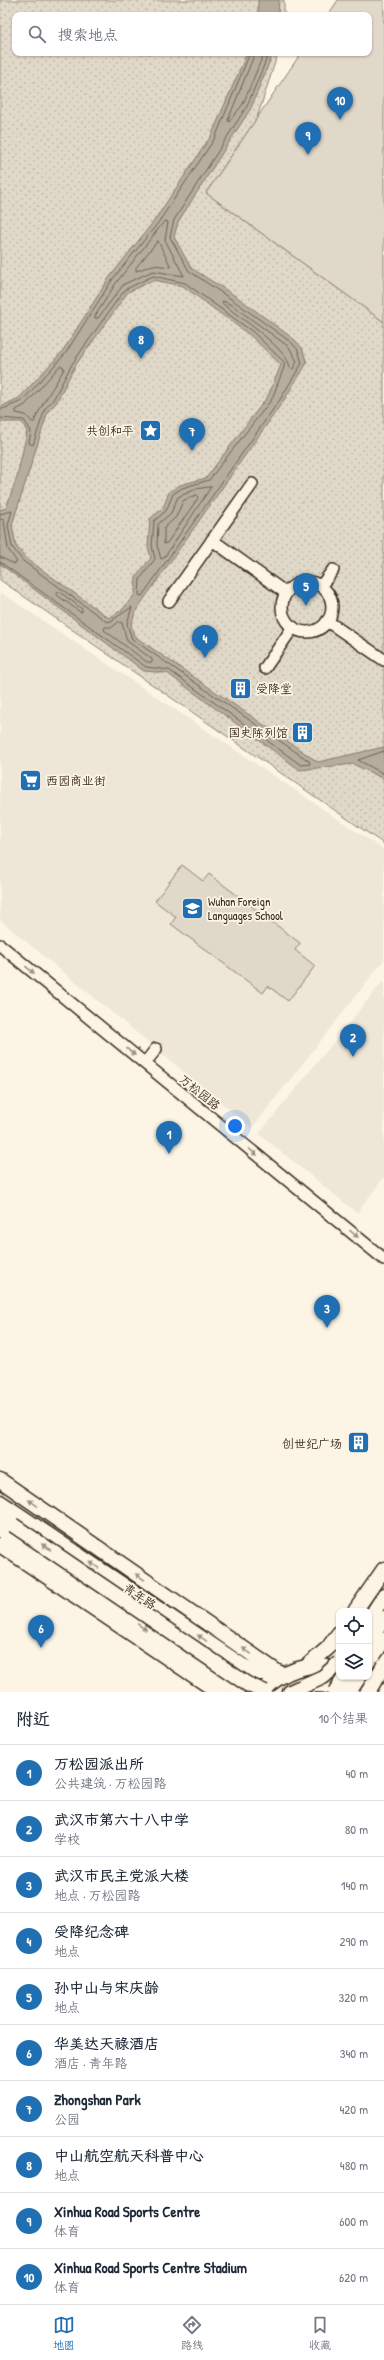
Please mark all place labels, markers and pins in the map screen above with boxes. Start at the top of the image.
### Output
pin: 10 [327,87,353,120]
pin: 9 [295,122,321,155]
pin: 8 [128,326,154,359]
place icon: 共创和平 [137,417,163,443]
pin: 7 [179,418,205,451]
place label: 共创和平 [86,422,134,439]
pin: 5 [293,573,319,606]
pin: 4 [192,625,218,658]
building icon: 受降堂 [228,675,254,701]
place label: 受降堂 [256,680,292,697]
building icon: 国史陈列馆 [290,719,316,745]
place label: 国史陈列馆 [228,724,288,741]
supermarket icon: 西园商业街 [18,767,44,793]
place label: 西园商业街 [46,772,106,789]
place label: Wuhan Foreign Languages School [208,893,284,924]
school or university icon: Wuhan Foreign Languages School [179,895,205,921]
pin: 2 [340,1024,366,1057]
pin: 1 [156,1121,182,1154]
pin: 3 [314,1295,340,1328]
building icon: 创世纪广场 [345,1430,371,1456]
place label: 创世纪广场 [282,1435,342,1452]
pin: 6 [28,1615,54,1648]

